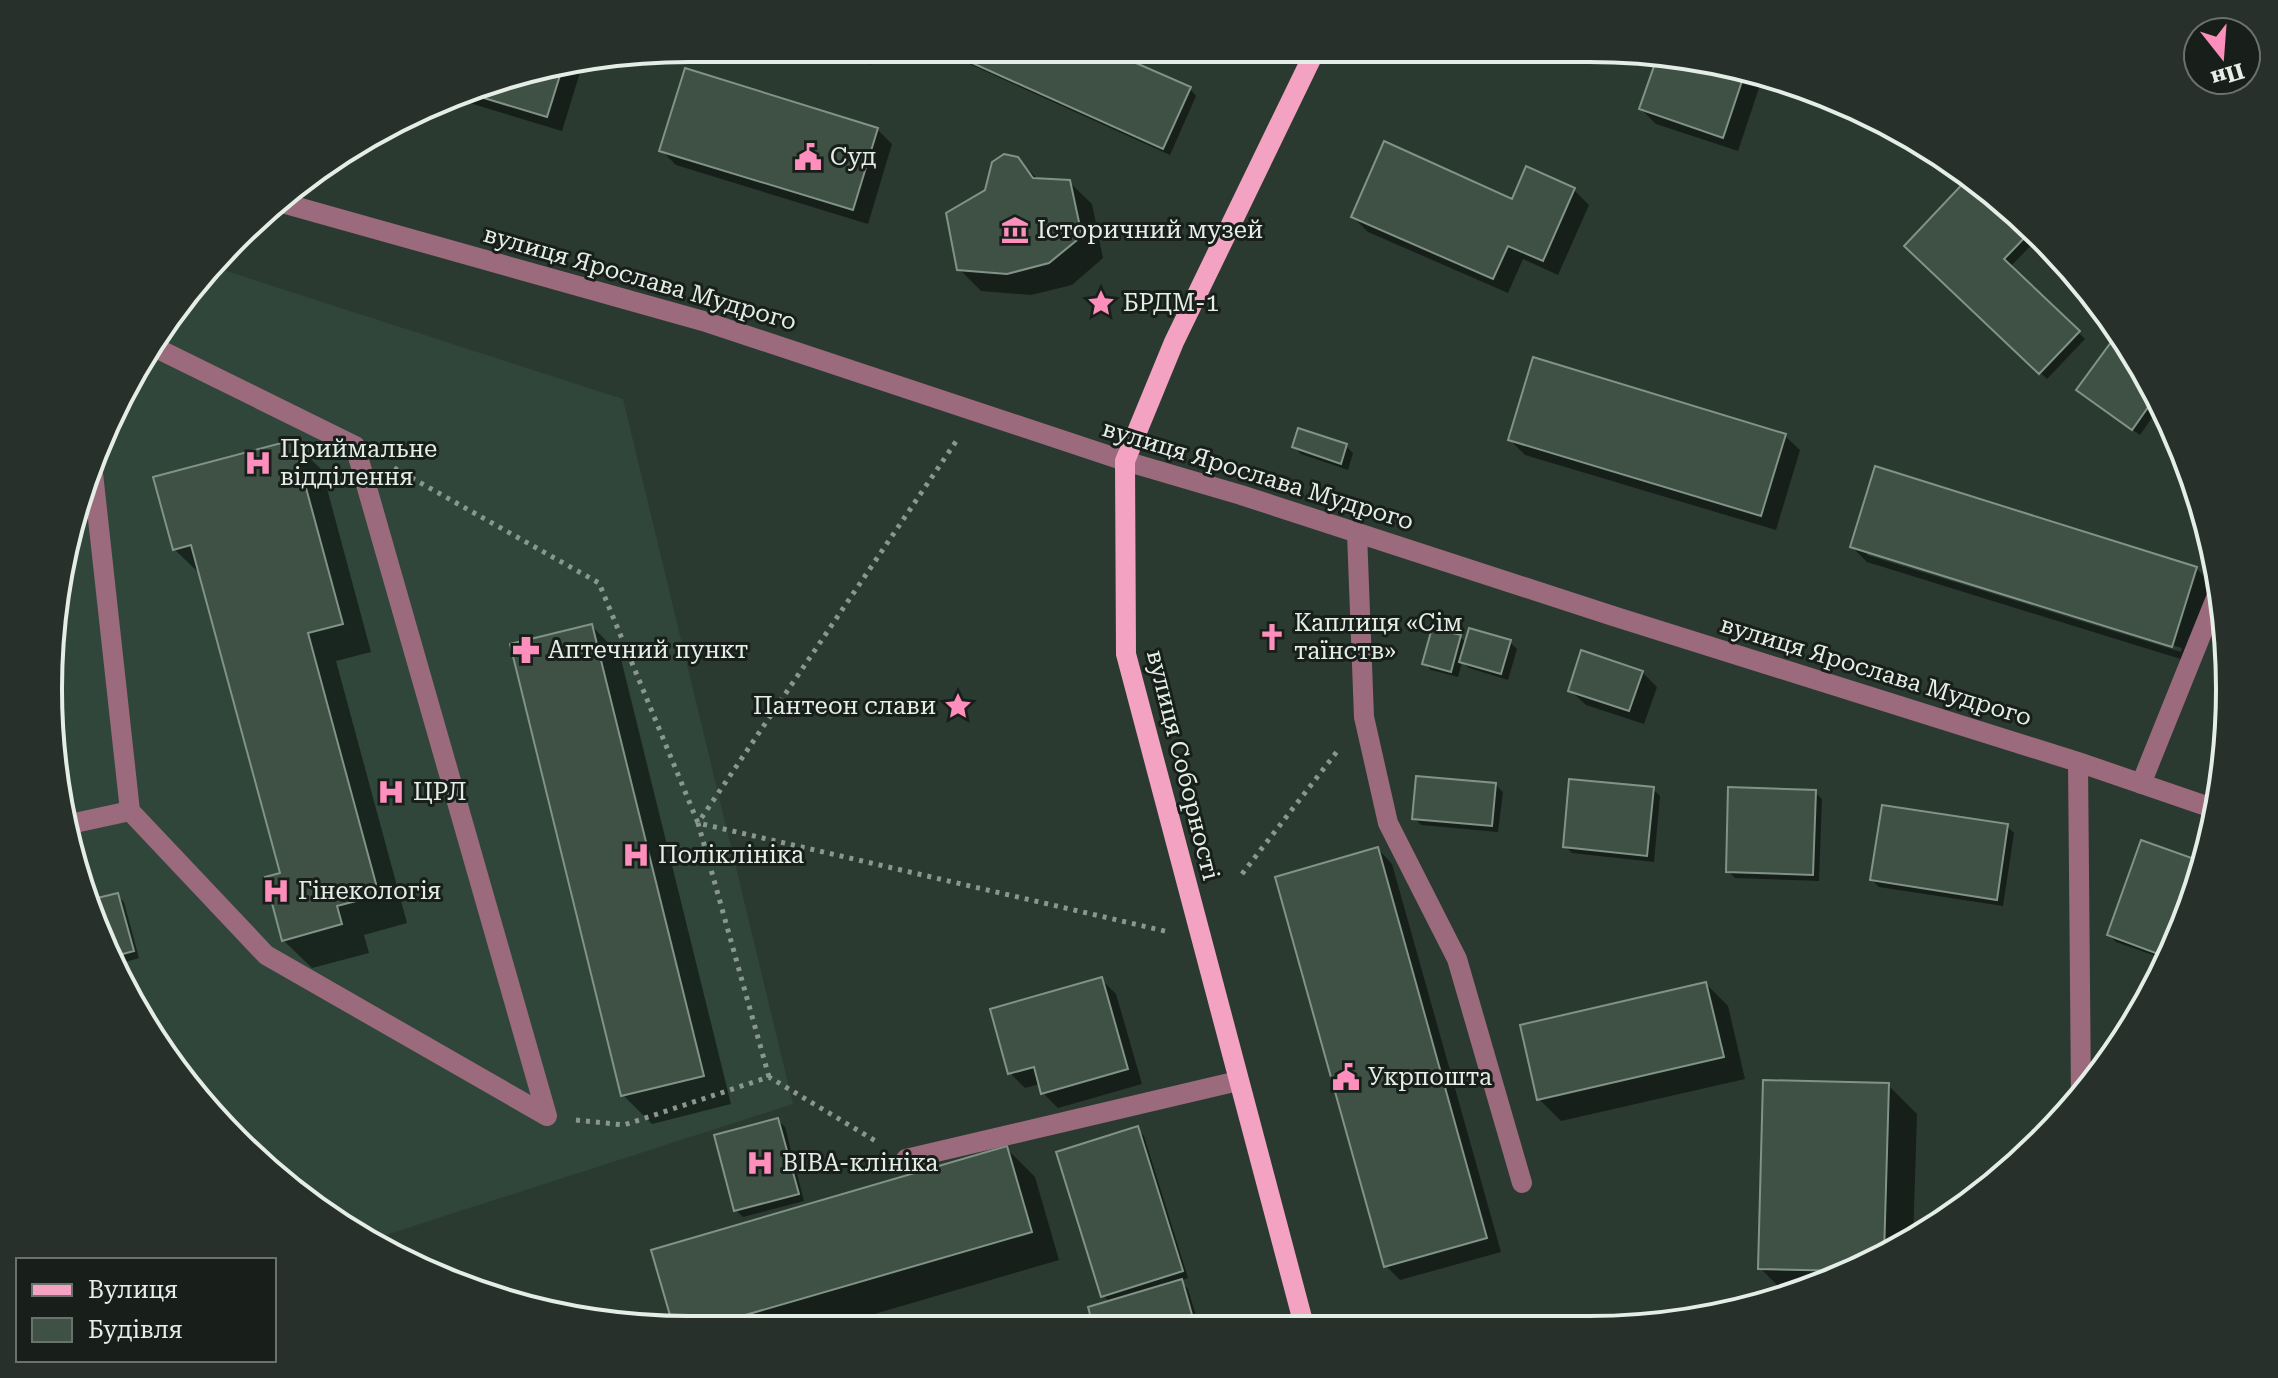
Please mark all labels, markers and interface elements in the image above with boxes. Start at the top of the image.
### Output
north arrow [2182,16,2262,96]
text: Пн [2208,58,2247,91]
public building icon: Суд [793,142,823,172]
place label: Суд [830,143,876,171]
museum icon: Історичний музей [1000,215,1030,245]
place label: Історичний музей [1037,216,1263,244]
street label: вулиця Ярослава Мудрого [480,220,800,336]
place icon: БРДМ-1 [1086,288,1116,318]
place label: БРДМ-1 [1123,289,1219,317]
street label: вулиця Ярослава Мудрого [1099,414,1417,536]
place label: Приймальне відділення [280,435,437,491]
hospital icon: Приймальне відділення [243,448,273,478]
place label: Каплиця «Сім таїнств» [1294,609,1463,665]
street label: вулиця Ярослава Мудрого [1717,610,2035,732]
church icon: Каплиця «Сім таїнств» [1257,622,1287,652]
pharmacy icon: Аптечний пункт [511,635,541,665]
place label: Аптечний пункт [548,636,748,664]
street label: вулиця Соборності [1141,647,1225,883]
place icon: Пантеон слави [943,691,973,721]
place label: Пантеон слави [753,692,936,720]
hospital icon: ЦРЛ [376,777,406,807]
place label: ЦРЛ [413,778,466,806]
hospital icon: Поліклініка [621,840,651,870]
place label: Поліклініка [658,841,804,869]
hospital icon: Гінекологія [261,876,291,906]
place label: Гінекологія [298,877,441,905]
public building icon: Укрпошта [1331,1062,1361,1092]
place label: Укрпошта [1368,1063,1492,1091]
hospital icon: ВІВА-клініка [745,1148,775,1178]
place label: ВІВА-клініка [782,1149,938,1177]
legend [16,1258,276,1362]
text: Вулиця [88,1276,178,1304]
text: Будівля [88,1316,183,1344]

